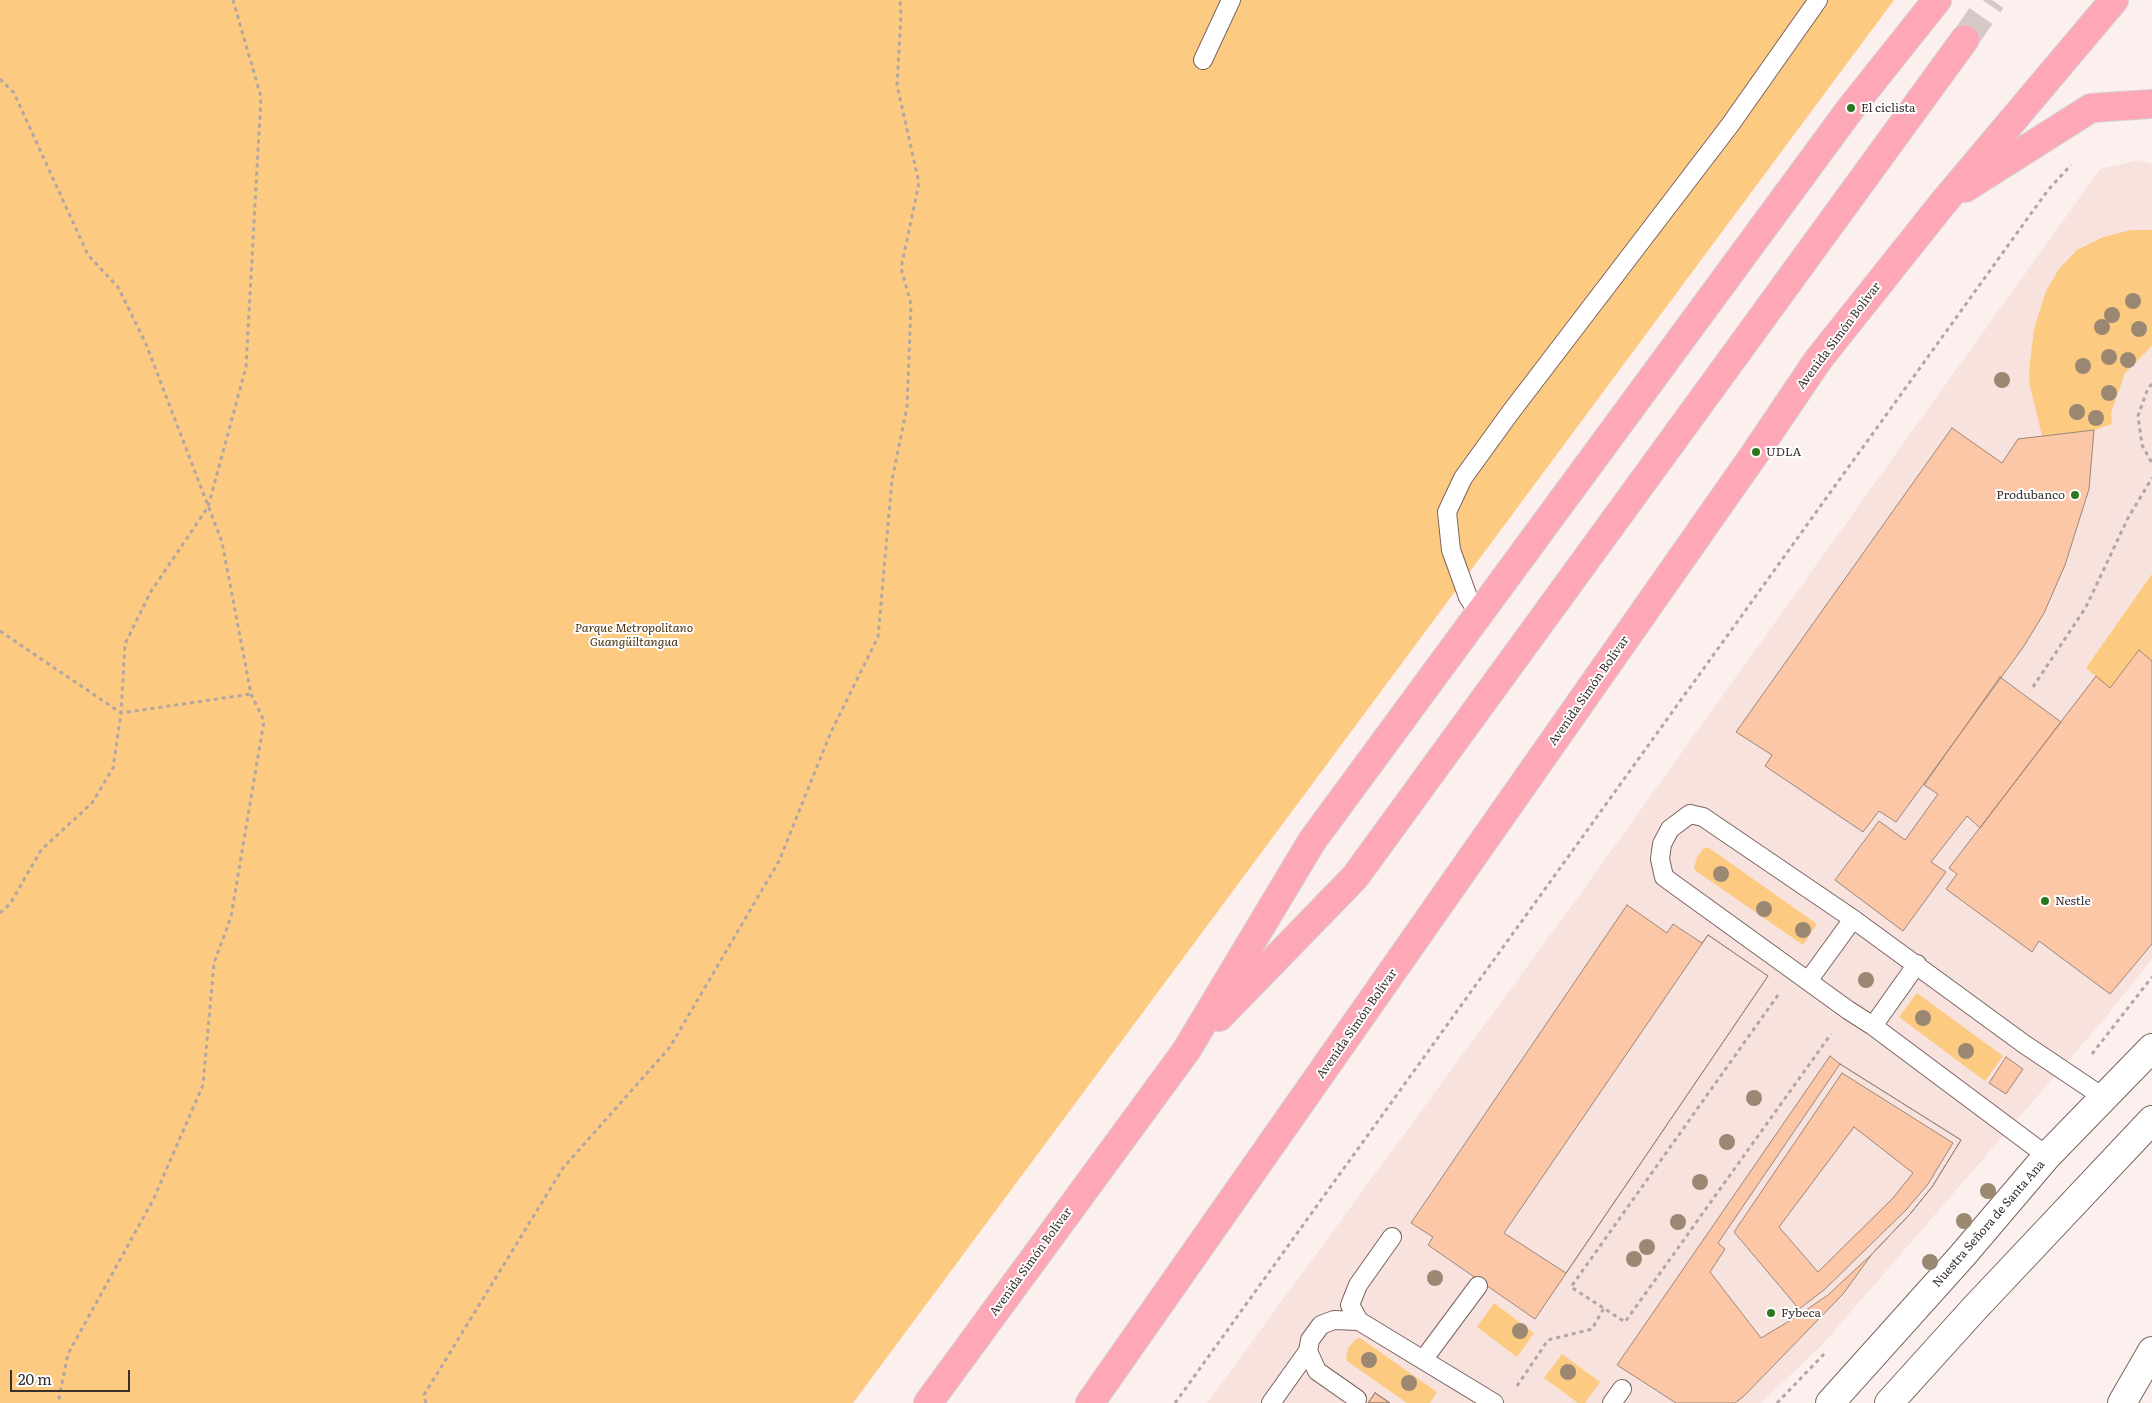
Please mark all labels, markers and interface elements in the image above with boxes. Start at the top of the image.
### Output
place label: El ciclista [1861,101,1915,115]
marker: El ciclista [1845,102,1857,114]
street label: Avenida Simón Bolívar [1794,280,1884,392]
place label: UDLA [1766,445,1801,459]
marker: UDLA [1750,446,1762,458]
place label: Produbanco [1996,488,2065,502]
marker: Produbanco [2069,489,2081,501]
park label: Parque Metropolitano Guangüiltangua [575,621,693,649]
street label: Avenida Simón Bolívar [1546,634,1632,748]
place label: Nestle [2055,894,2091,908]
marker: Nestle [2039,895,2051,907]
street label: Avenida Simón Bolívar [1314,967,1400,1081]
street label: Nuestra Señora de Santa Ana [1930,1158,2048,1290]
street label: Avenida Simón Bolívar [987,1205,1075,1319]
place label: Fybeca [1781,1306,1821,1320]
marker: Fybeca [1765,1307,1777,1319]
scale bar [12,1360,132,1392]
text: 20 m [18,1367,52,1390]

